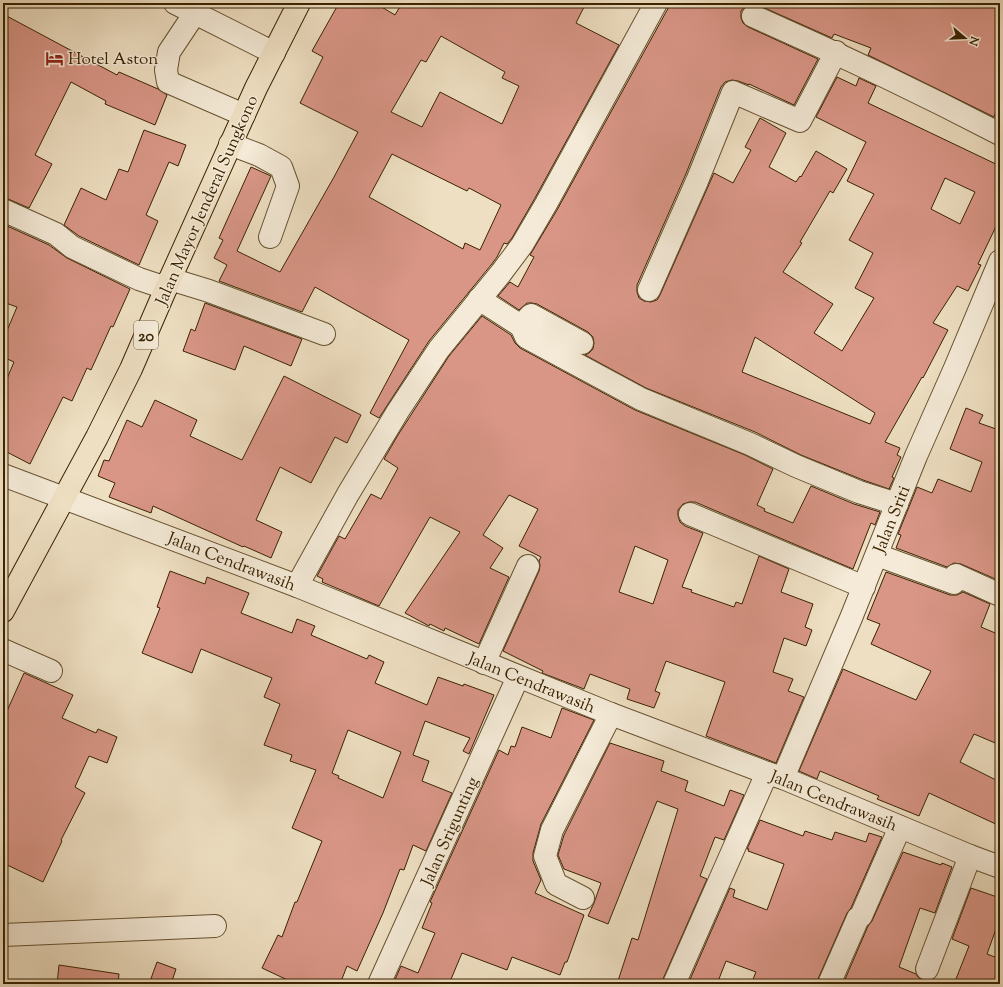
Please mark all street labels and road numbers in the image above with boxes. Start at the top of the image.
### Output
street label: Jalan Mayor Jenderal Sungkono [150,92,265,311]
road number: 20 [134,321,158,349]
street label: Jalan Sriti [868,482,917,558]
street label: Jalan Cendrawasih [163,527,299,598]
street label: Jalan Cendrawasih [463,647,599,720]
street label: Jalan Cendrawasih [765,765,901,838]
street label: Jalan Srigunting [416,773,486,891]

